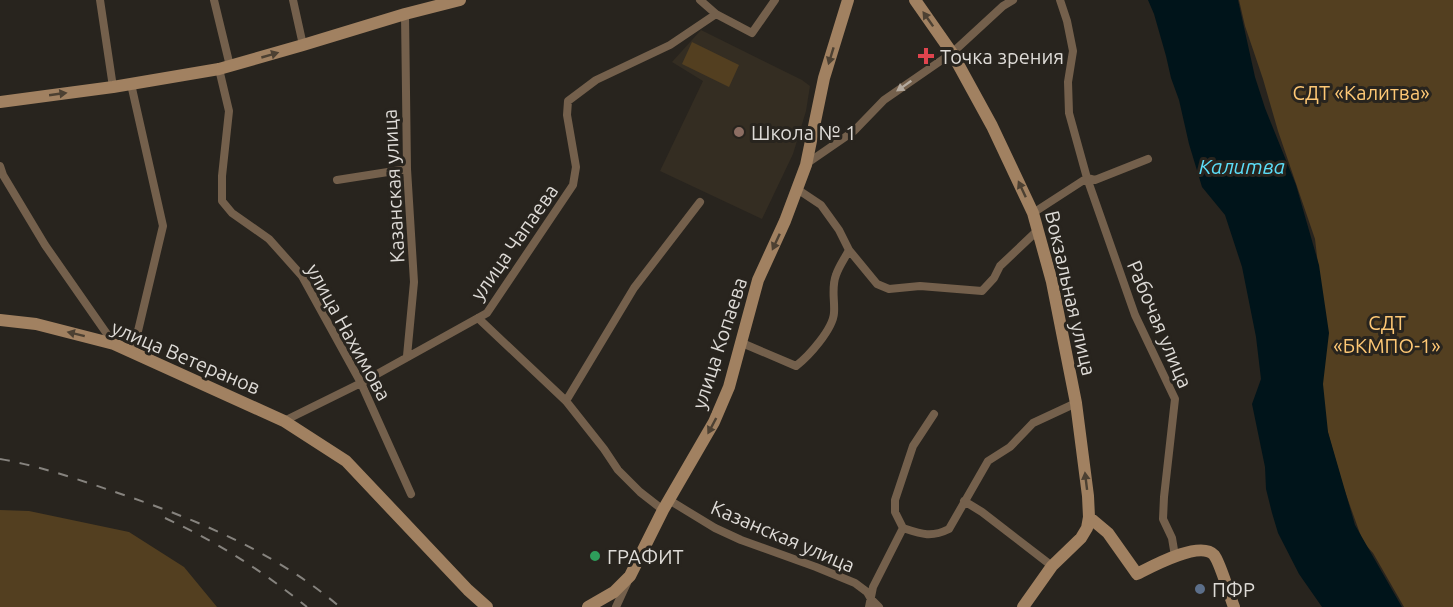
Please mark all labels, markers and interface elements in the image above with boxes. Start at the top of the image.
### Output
one-way arrow [922,11,934,27]
place label: Точка зрения [940,45,1064,68]
one-way arrow [825,47,835,65]
marker: Точка зрения [917,47,935,65]
one-way arrow [261,50,279,59]
one-way arrow [895,81,912,92]
park label: СДТ «Калитва» [1292,81,1430,104]
one-way arrow [49,90,68,99]
street label: Казанская улица [377,109,409,263]
place label: Школа № 1 [751,121,856,144]
marker: Школа № 1 [732,125,746,139]
water label: Калитва [1199,154,1285,178]
street label: улица Чапаева [466,180,562,304]
one-way arrow [1018,180,1027,197]
street label: Вокзальная улица [1041,208,1101,378]
one-way arrow [771,234,780,251]
street label: Рабочая улица [1123,257,1197,391]
street label: улица Нахимова [302,259,396,405]
street label: улица Копаева [687,274,751,412]
park label: СДТ «БКМПО-1» [1333,311,1441,357]
street label: улица Ветеранов [108,315,264,399]
one-way arrow [67,329,85,339]
one-way arrow [707,418,717,435]
one-way arrow [1082,471,1091,490]
street label: Казанская улица [708,495,858,577]
place label: ГРАФИТ [607,545,684,568]
marker: ГРАФИТ [588,549,602,563]
place label: ПФР [1212,578,1255,601]
marker: ПФР [1193,582,1207,596]

